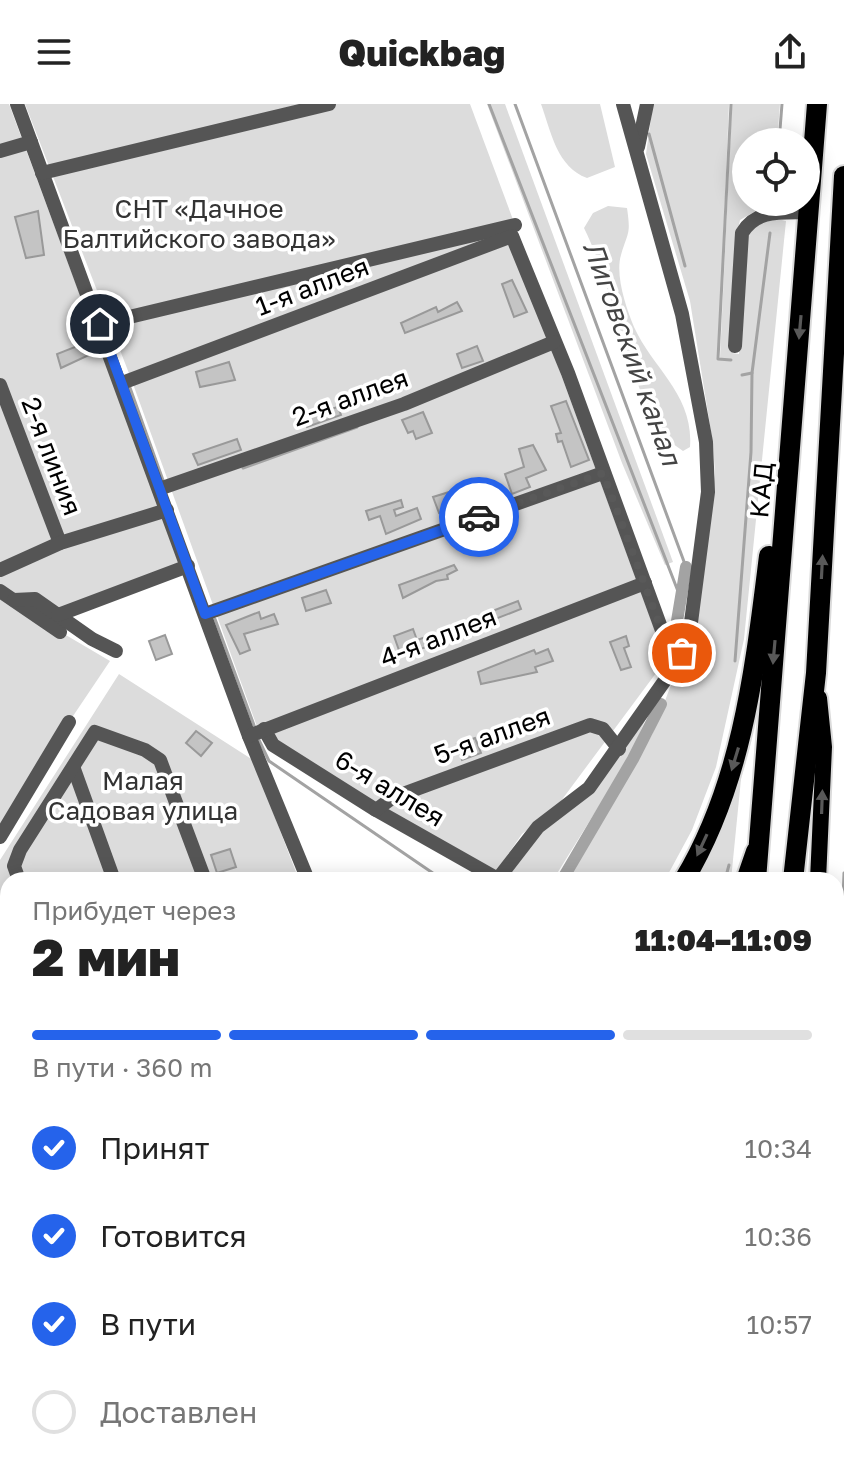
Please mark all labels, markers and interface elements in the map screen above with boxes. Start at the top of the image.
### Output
icon: menu [32,30,76,74]
icon: share [768,30,812,74]
text: Quickbag [339,31,505,74]
map controls [732,128,820,216]
button: locate [732,128,820,216]
park label: СНТ «Дачное Балтийского завода» [62,193,336,254]
water label: Лиговский канал [577,237,689,471]
street label: 1-я аллея [251,250,373,322]
pin [66,290,134,358]
icon: home [78,302,122,346]
one-way arrow [793,315,806,340]
street label: 2-я аллея [288,362,412,432]
street label: 2-я линия [15,393,89,519]
street label: КАД [743,461,779,519]
courier [439,477,519,557]
icon: car [457,495,501,539]
one-way arrow [816,554,829,579]
street label: 4-я аллея [375,601,501,673]
pin [648,619,716,687]
icon: bag [660,631,704,675]
one-way arrow [767,640,780,665]
street label: 5-я аллея [430,700,554,770]
street label: 6-я аллея [330,743,450,833]
one-way arrow [728,747,741,771]
park label: Малая Садовая улица [48,765,238,826]
one-way arrow [815,789,828,814]
one-way arrow [695,833,709,857]
text: Прибудет через [32,895,236,926]
text: 11:04–11:09 [635,922,812,958]
text: 2 мин [32,925,180,987]
text: В пути · 360 m [32,1052,213,1083]
icon: check [32,1126,76,1170]
text: Принят [100,1130,209,1166]
text: 10:34 [744,1133,812,1164]
icon: check [32,1214,76,1258]
text: Готовится [100,1218,247,1254]
text: 10:36 [745,1221,812,1252]
icon: check [32,1302,76,1346]
text: В пути [100,1306,196,1342]
text: 10:57 [747,1309,812,1340]
text: Доставлен [100,1394,257,1430]

